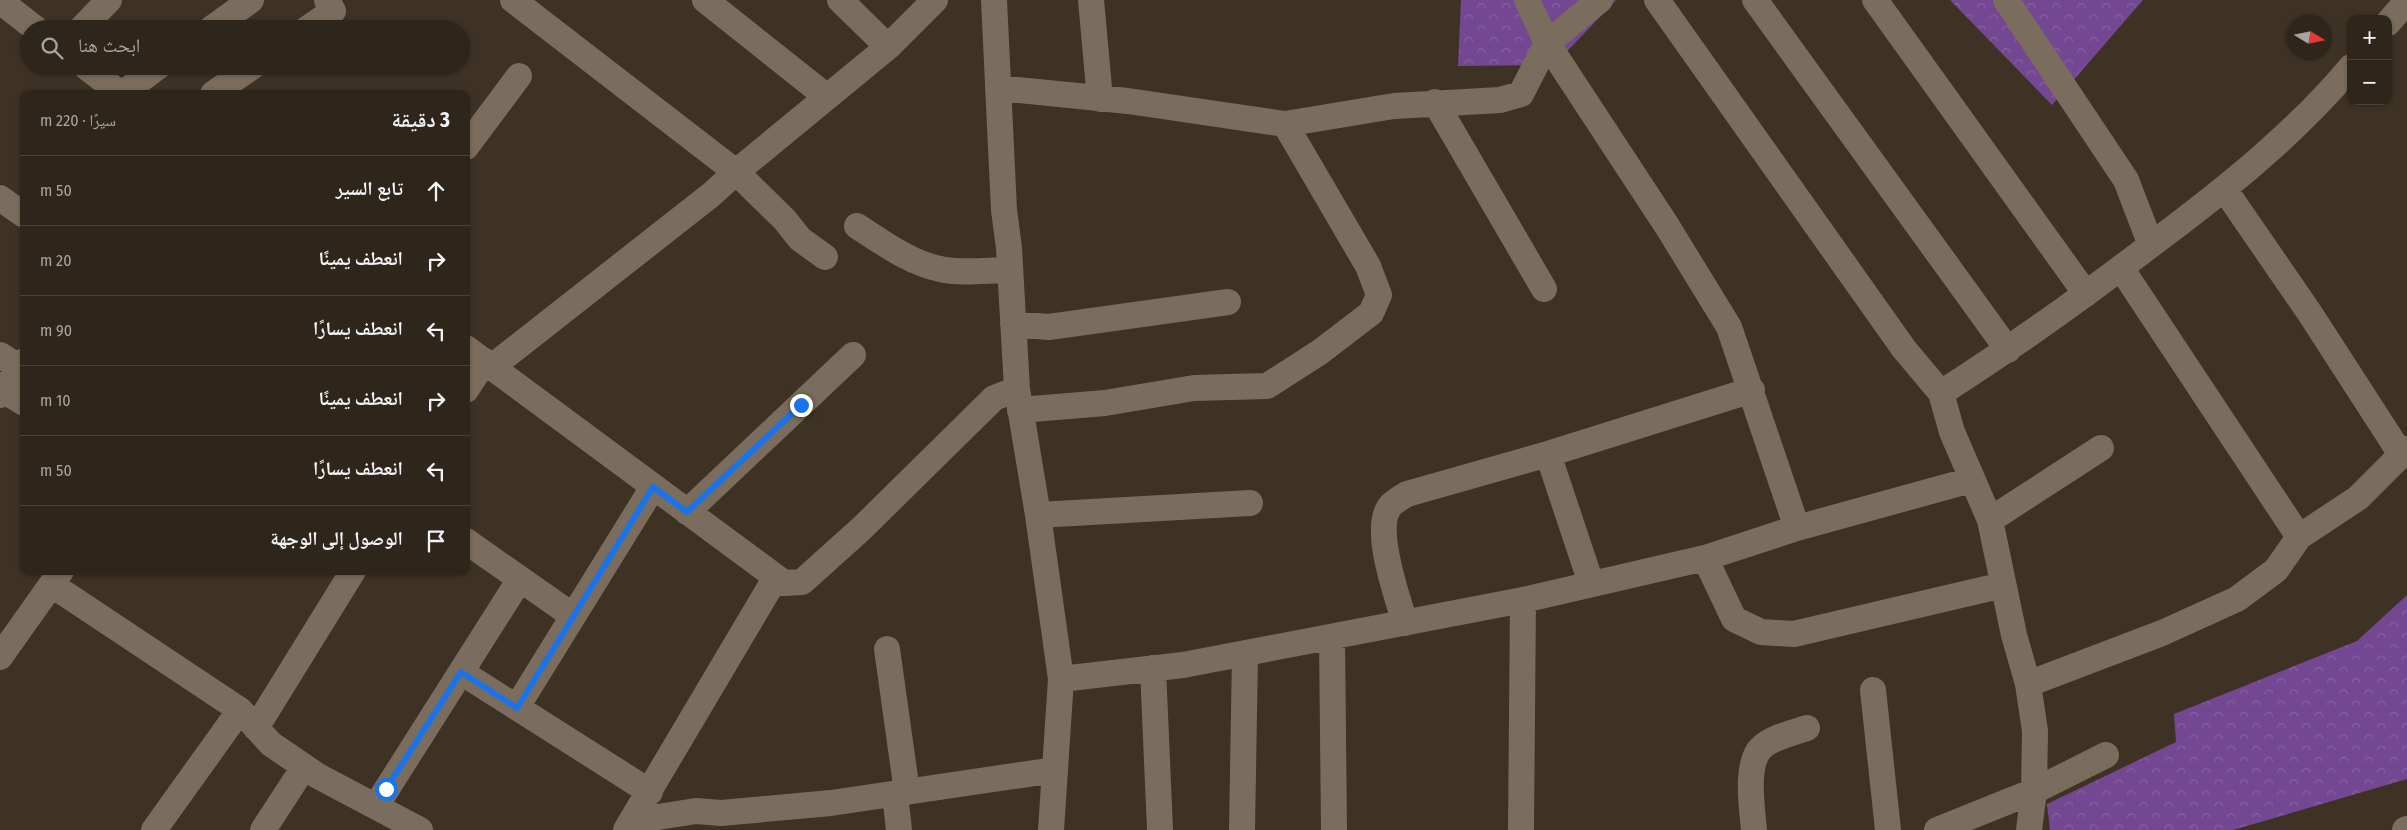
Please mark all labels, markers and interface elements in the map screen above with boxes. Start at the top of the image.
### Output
north arrow [2287,15,2332,60]
map controls [2347,15,2392,105]
button: + [2347,15,2392,60]
search box [20,20,470,75]
icon: search [38,34,66,62]
text: ابحث هنا [78,34,140,57]
button: − [2347,60,2392,105]
text: 3 دقيقة [392,107,450,133]
text: سيرًا · 220 m [40,111,116,130]
text: تابع السير [336,177,403,200]
icon: ahead [422,177,450,205]
text: 50 m [40,181,72,200]
text: انعطف يمينًا [318,247,403,270]
icon: right [422,247,450,275]
text: 20 m [40,251,71,270]
text: انعطف يسارًا [313,317,403,340]
icon: left [422,317,450,345]
text: 90 m [40,321,72,340]
text: انعطف يمينًا [318,387,403,410]
icon: right [422,387,450,415]
text: 10 m [40,391,71,410]
route end [790,394,813,417]
text: انعطف يسارًا [313,457,403,480]
icon: left [422,457,450,485]
text: 50 m [40,461,72,480]
text: الوصول إلى الوجهة [270,527,403,550]
icon: arrive [422,527,450,555]
route start [375,778,398,801]

